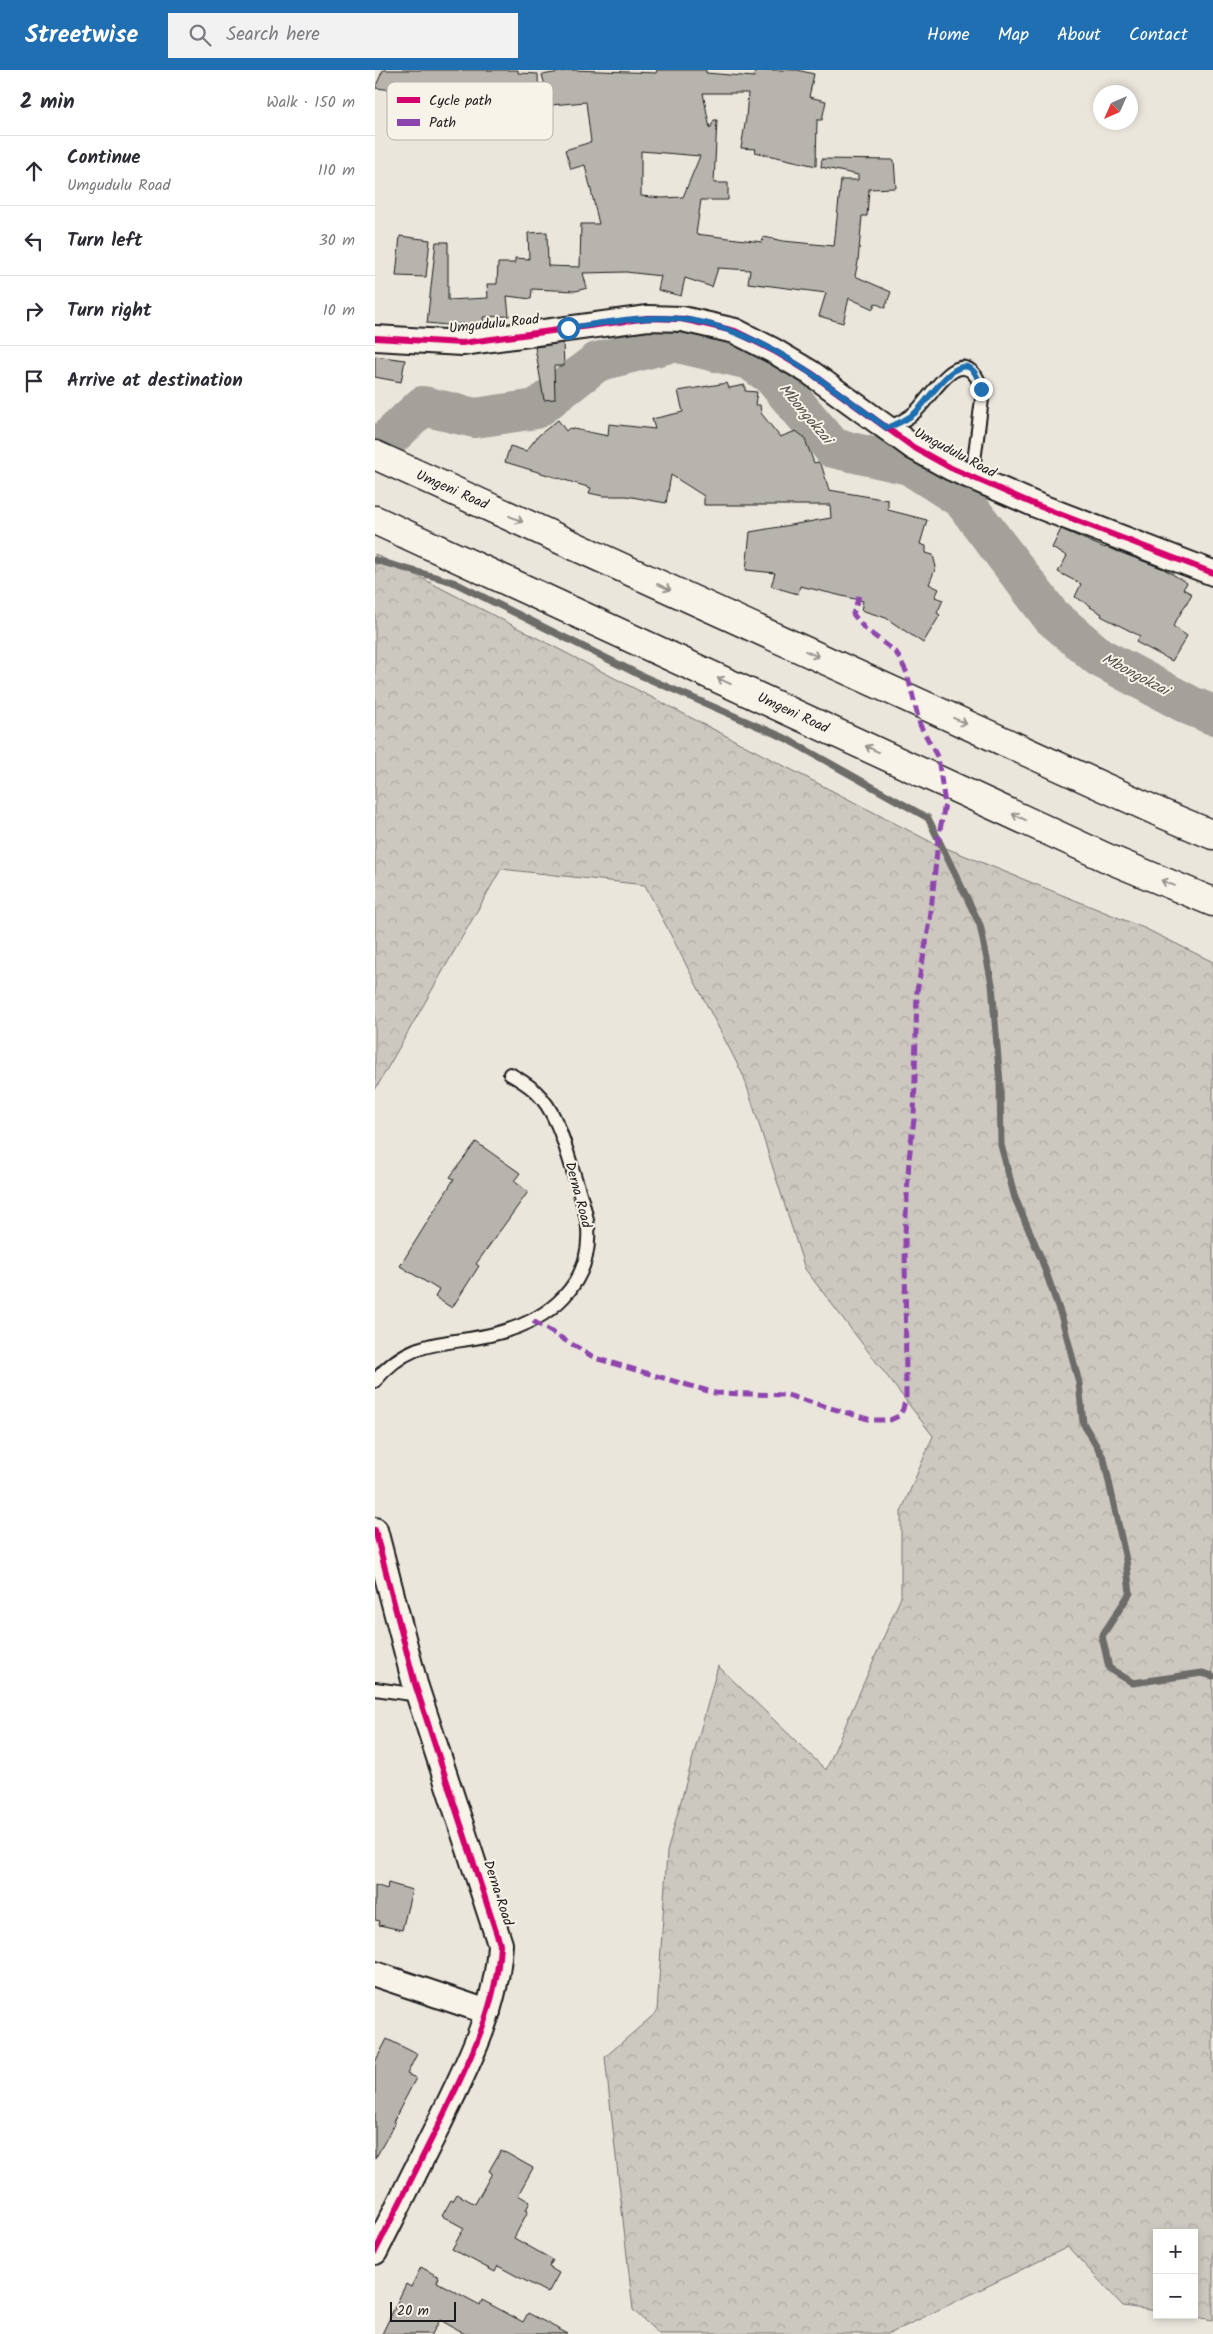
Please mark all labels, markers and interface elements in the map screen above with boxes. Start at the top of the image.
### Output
search box [168,13,518,58]
text: Streetwise [25,16,138,55]
text: Search here [226,20,320,50]
icon: search [186,21,214,49]
text: Home [927,21,970,50]
text: Map [998,21,1029,50]
text: About [1057,21,1101,50]
text: Contact [1129,21,1188,50]
legend [387,82,553,140]
north arrow [1093,85,1138,130]
text: 2 min [20,86,75,119]
text: Walk · 150 m [266,90,355,115]
text: Cycle path [429,90,492,112]
text: Path [429,112,456,134]
text: Continue [67,143,140,173]
icon: ahead [20,157,48,185]
text: 110 m [318,158,355,183]
text: Umgudulu Road [67,173,170,198]
text: Turn left [67,226,142,256]
icon: left [20,227,48,255]
text: 30 m [319,228,355,253]
text: Turn right [67,296,152,326]
icon: right [20,297,48,325]
text: 10 m [323,298,355,323]
street label: Umgudulu Road [448,308,541,340]
route start [557,317,580,340]
text: Arrive at destination [67,366,243,396]
icon: arrive [20,367,48,395]
water label: Mbongokzai [772,378,840,452]
route end [970,378,993,401]
street label: Umgudulu Road [910,422,1001,484]
street label: Umgeni Road [412,464,493,516]
one-way arrow [508,515,523,525]
one-way arrow [656,582,671,592]
water label: Mbongokzai [1097,647,1176,704]
one-way arrow [804,650,819,659]
one-way arrow [717,676,732,686]
street label: Umgeni Road [753,687,833,740]
one-way arrow [952,717,967,727]
one-way arrow [865,744,880,754]
one-way arrow [1012,812,1027,822]
one-way arrow [1161,878,1176,887]
street label: Derna Road [559,1159,598,1232]
street label: Derna Road [477,1857,519,1930]
map controls [1153,2229,1198,2319]
button: + [1153,2229,1198,2274]
button: − [1153,2274,1198,2319]
scale bar [390,2299,456,2322]
text: 20 m [397,2300,429,2322]

